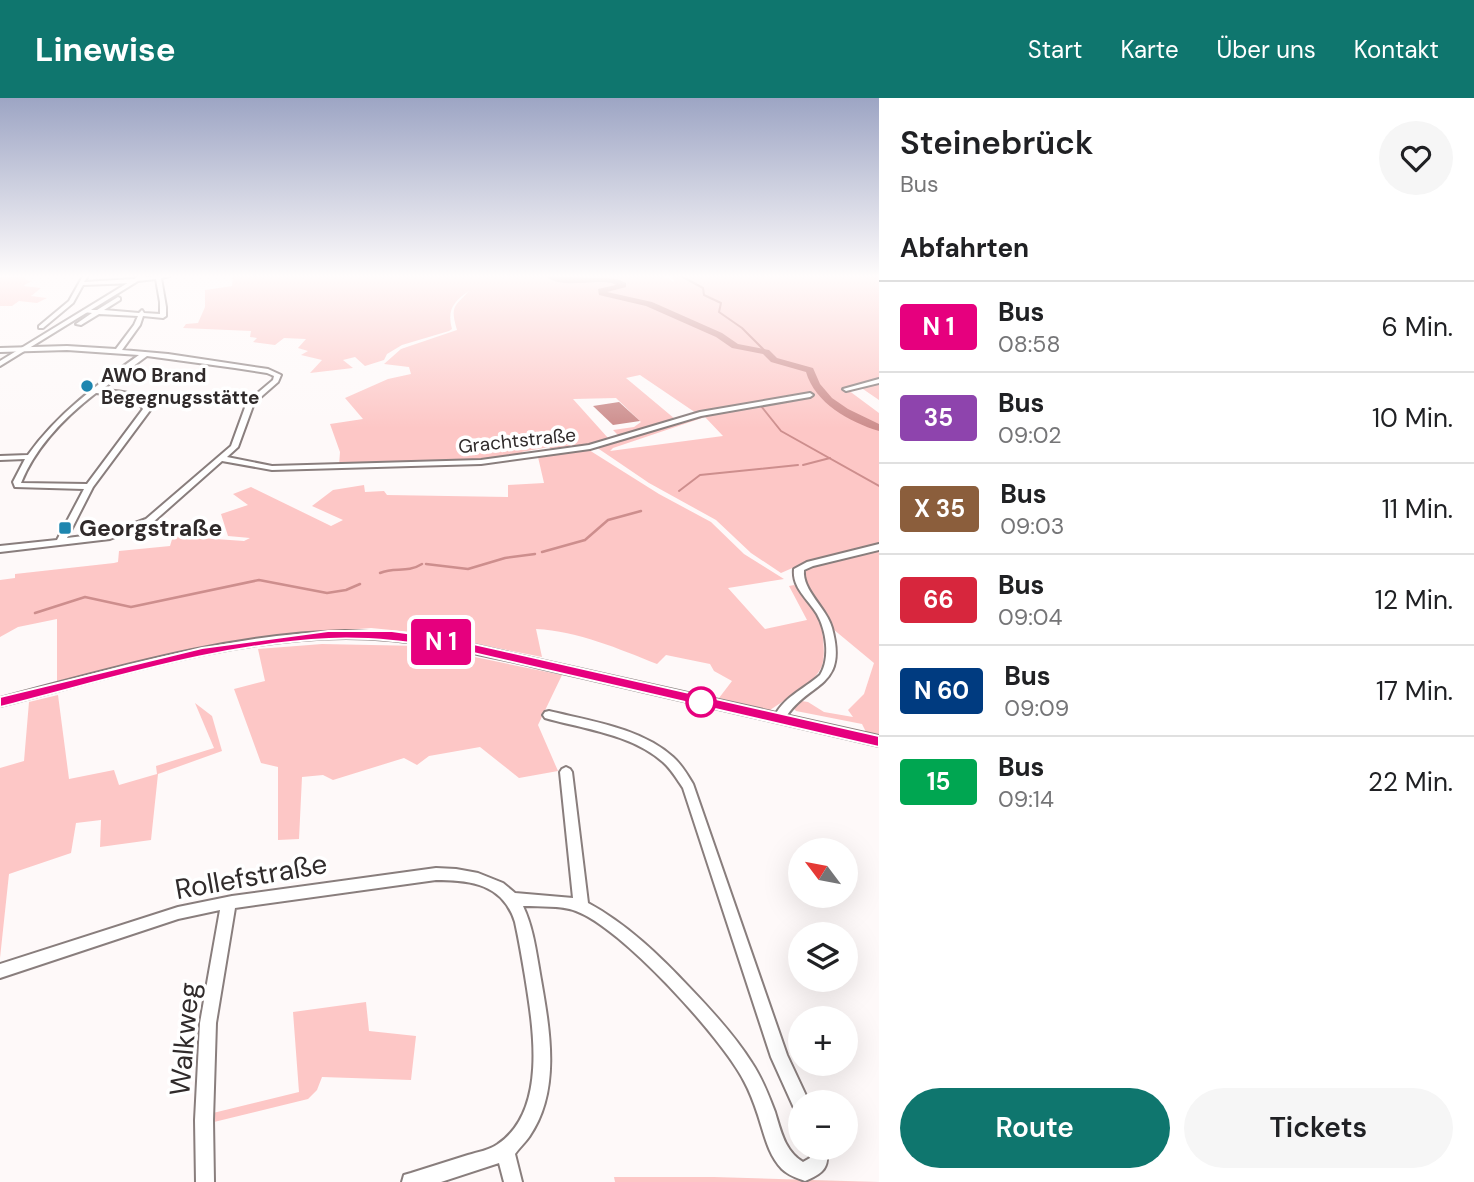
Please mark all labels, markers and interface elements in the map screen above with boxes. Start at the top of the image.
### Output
text: Linewise [35,28,176,71]
text: Start [1028,34,1082,65]
text: Karte [1120,34,1179,65]
text: Über uns [1217,34,1316,65]
text: Kontakt [1354,34,1439,65]
text: Steinebrück [900,121,1093,164]
button: heart [1379,121,1453,195]
text: Bus [900,169,939,199]
text: Abfahrten [900,231,1029,265]
text: Bus [998,295,1044,329]
text: 6 Min. [1382,310,1453,344]
text: N 1 [923,311,954,342]
text: 08:58 [998,329,1060,359]
place label: AWO Brand Begegnugsstätte [101,363,259,410]
marker: AWO Brand Begegnugsstätte [79,378,95,394]
text: Bus [998,386,1044,420]
text: 10 Min. [1372,401,1453,435]
text: 35 [924,402,953,433]
text: 09:02 [998,420,1062,450]
street label: Grachtstraße [457,422,577,459]
text: Bus [1000,477,1047,511]
text: 11 Min. [1382,492,1453,526]
text: X 35 [914,493,965,524]
text: 09:03 [1000,511,1064,541]
place label: Georgstraße [79,513,222,543]
marker: Georgstraße [57,520,73,536]
text: Bus [998,568,1044,602]
text: 12 Min. [1375,583,1453,617]
text: 66 [923,584,954,615]
text: 09:04 [998,602,1063,632]
line badge: N 1 [401,619,481,665]
text: N 1 [425,626,457,657]
text: Bus [1004,659,1051,693]
text: 17 Min. [1376,674,1453,708]
text: N 60 [914,675,969,706]
unlabelled marker [686,687,716,717]
text: 09:09 [1004,693,1069,723]
text: Bus [998,750,1044,784]
text: 22 Min. [1368,765,1453,799]
text: 15 [927,766,950,797]
text: 09:14 [998,784,1054,814]
north arrow [788,838,858,908]
map controls [788,838,858,1160]
street label: Rollefstraße [172,845,330,908]
button: layers [788,922,858,992]
street label: Walkweg [161,981,208,1097]
button: + [788,1006,858,1076]
button: Route [900,1088,1170,1168]
button: Tickets [1184,1088,1453,1168]
button: − [788,1090,858,1160]

